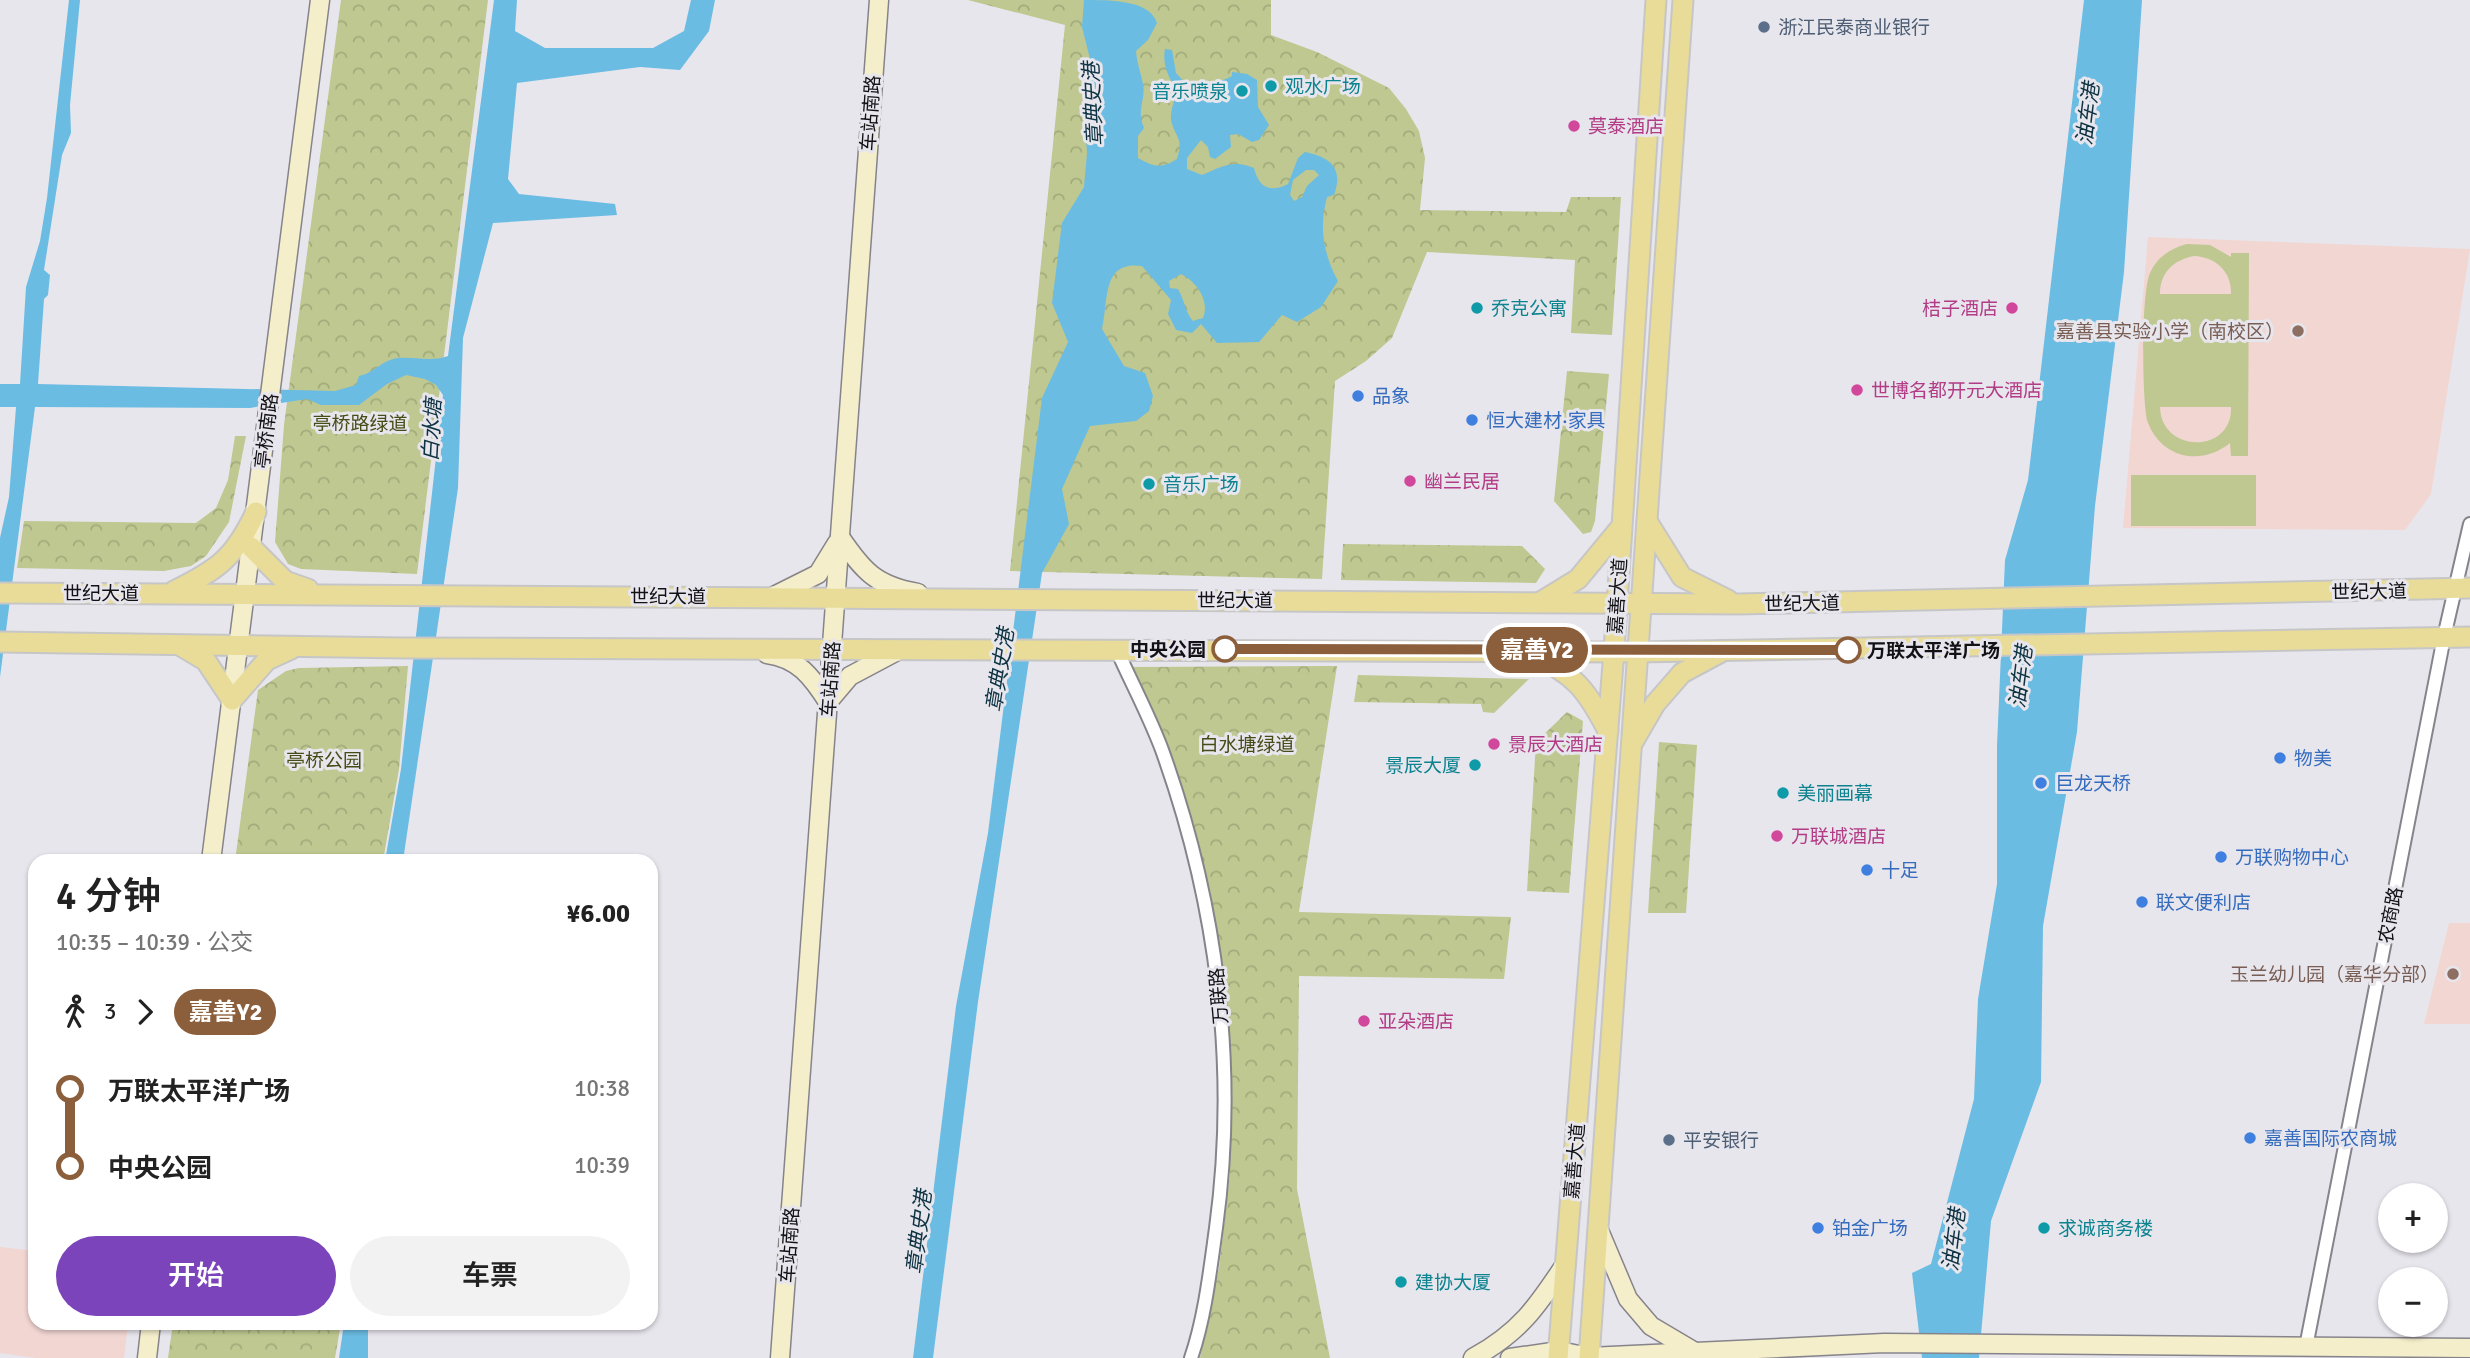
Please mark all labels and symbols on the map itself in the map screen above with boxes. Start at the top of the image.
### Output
place label: 浙江民泰商业银行 [1778,16,1930,40]
marker: 浙江民泰商业银行 [1756,19,1772,35]
water label: 章典史港 [1078,58,1108,147]
street label: 车站南路 [856,74,886,152]
place label: 观水广场 [1285,75,1361,99]
marker: 观水广场 [1263,78,1279,94]
water label: 油车港 [2071,78,2105,147]
place label: 音乐喷泉 [1152,80,1228,104]
marker: 音乐喷泉 [1234,83,1250,99]
place label: 莫泰酒店 [1588,115,1664,139]
marker: 莫泰酒店 [1566,118,1582,134]
place label: 乔克公寓 [1491,297,1567,321]
place label: 桔子酒店 [1922,297,1998,321]
marker: 乔克公寓 [1469,300,1485,316]
marker: 桔子酒店 [2004,300,2020,316]
place label: 嘉善县实验小学（南校区） [2056,320,2284,344]
marker: 嘉善县实验小学（南校区） [2290,323,2306,339]
place label: 世博名都开元大酒店 [1871,379,2042,403]
marker: 世博名都开元大酒店 [1849,382,1865,398]
place label: 品象 [1372,385,1410,409]
marker: 品象 [1350,388,1366,404]
street label: 亭桥南路 [250,392,284,470]
water label: 白水塘 [417,395,447,462]
place label: 恒大建材·家具 [1486,409,1606,433]
park label: 亭桥路绿道 [312,412,408,436]
marker: 恒大建材·家具 [1464,412,1480,428]
place label: 幽兰民居 [1424,470,1500,494]
place label: 音乐广场 [1163,473,1239,497]
marker: 幽兰民居 [1402,473,1418,489]
marker: 音乐广场 [1141,476,1157,492]
street label: 嘉善大道 [1603,557,1633,635]
street label: 世纪大道 [2331,579,2407,605]
street label: 世纪大道 [63,582,139,606]
street label: 世纪大道 [630,585,706,609]
street label: 世纪大道 [1197,589,1273,613]
street label: 世纪大道 [1764,591,1840,617]
water label: 章典史港 [981,624,1020,714]
line badge: 嘉善Y2 [1488,627,1586,673]
marker: 中央公园 [1212,636,1238,662]
marker: 万联太平洋广场 [1835,637,1861,663]
place label: 中央公园 [1130,638,1206,662]
place label: 万联太平洋广场 [1867,639,2000,663]
street label: 车站南路 [816,640,846,718]
water label: 油车港 [2004,641,2038,710]
park label: 白水塘绿道 [1199,733,1295,757]
place label: 景辰大酒店 [1508,733,1603,757]
marker: 景辰大酒店 [1486,736,1502,752]
place label: 物美 [2294,747,2332,771]
park label: 亭桥公园 [286,749,362,773]
marker: 物美 [2272,750,2288,766]
place label: 景辰大厦 [1385,754,1461,778]
marker: 景辰大厦 [1467,757,1483,773]
place label: 巨龙天桥 [2055,772,2131,796]
marker: 巨龙天桥 [2033,775,2049,791]
place label: 美丽画幕 [1797,782,1873,806]
marker: 美丽画幕 [1775,785,1791,801]
place label: 万联城酒店 [1791,825,1886,849]
marker: 万联城酒店 [1769,828,1785,844]
place label: 万联购物中心 [2235,846,2349,870]
marker: 万联购物中心 [2213,849,2229,865]
place label: 十足 [1881,859,1919,883]
marker: 十足 [1859,862,1875,878]
street label: 农商路 [2374,885,2408,945]
place label: 联文便利店 [2156,891,2251,915]
marker: 联文便利店 [2134,894,2150,910]
place label: 玉兰幼儿园（嘉华分部） [2230,963,2439,987]
street label: 万联路 [1205,966,1233,1025]
marker: 玉兰幼儿园（嘉华分部） [2445,966,2461,982]
place label: 亚朵酒店 [1378,1010,1454,1034]
marker: 亚朵酒店 [1356,1013,1372,1029]
street label: 嘉善大道 [1560,1122,1590,1200]
place label: 嘉善国际农商城 [2264,1127,2397,1151]
place label: 平安银行 [1683,1129,1759,1153]
marker: 嘉善国际农商城 [2242,1130,2258,1146]
marker: 平安银行 [1661,1132,1677,1148]
water label: 章典史港 [901,1186,937,1275]
water label: 油车港 [1937,1204,1971,1273]
street label: 车站南路 [775,1206,805,1284]
place label: 铂金广场 [1832,1217,1908,1241]
place label: 求诚商务楼 [2058,1217,2153,1241]
marker: 铂金广场 [1810,1220,1826,1236]
marker: 求诚商务楼 [2036,1220,2052,1236]
place label: 建协大厦 [1415,1271,1491,1295]
marker: 建协大厦 [1393,1274,1409,1290]

